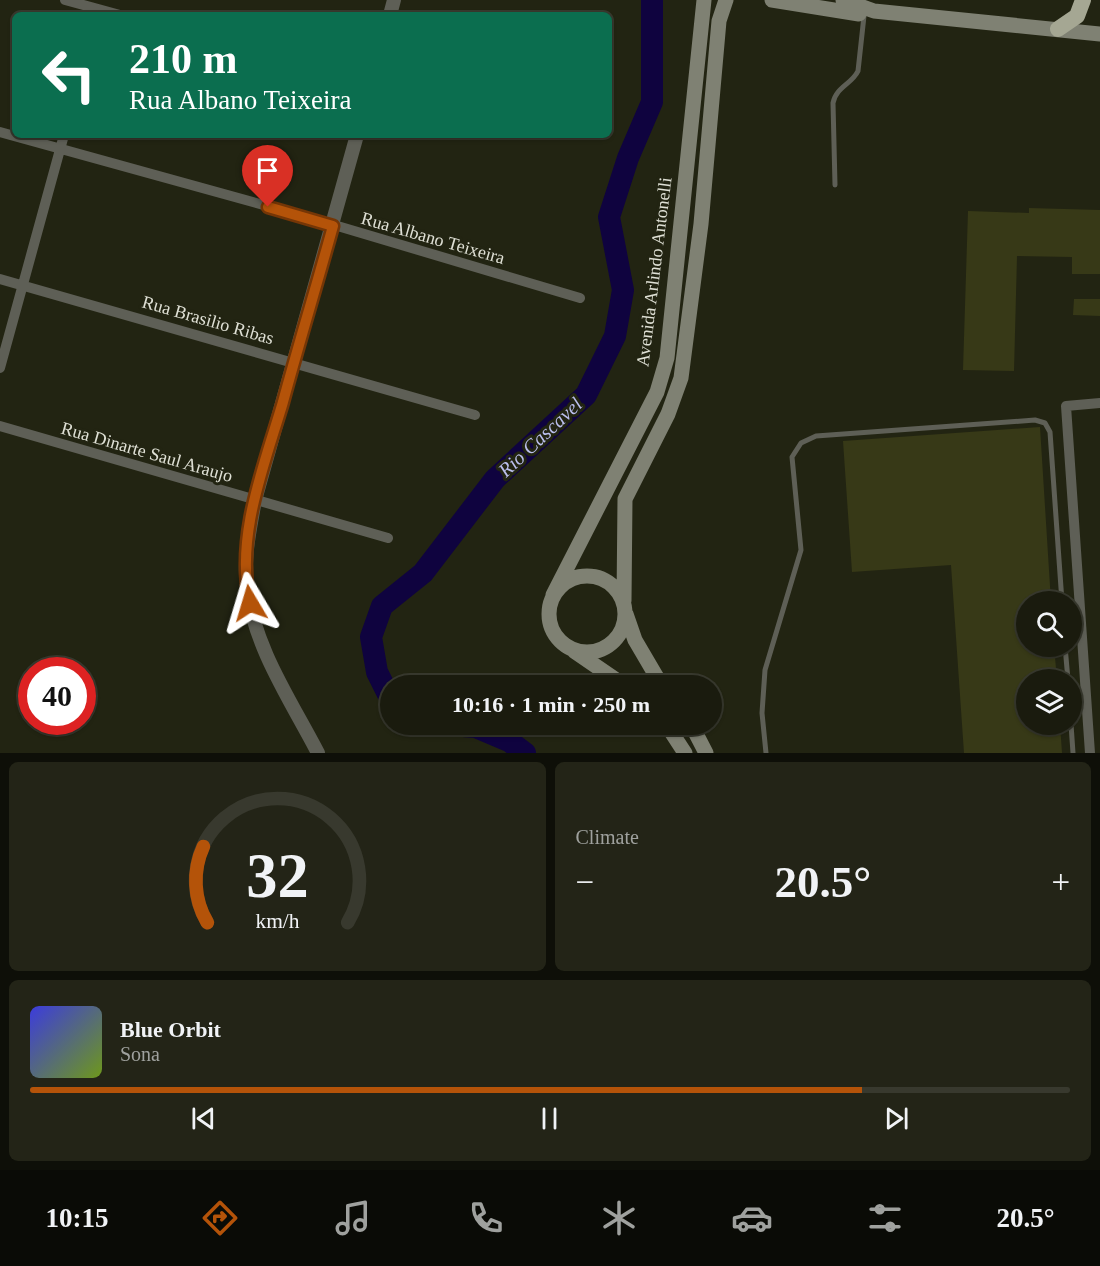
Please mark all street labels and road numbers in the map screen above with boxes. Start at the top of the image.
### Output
street label: Avenida Arlindo Antonelli [632,176,676,368]
street label: Rua Albano Teixeira [359,208,507,268]
street label: Rua Brasilio Ribas [140,292,276,348]
street label: Rua Dinarte Saul Araujo [59,418,235,486]

